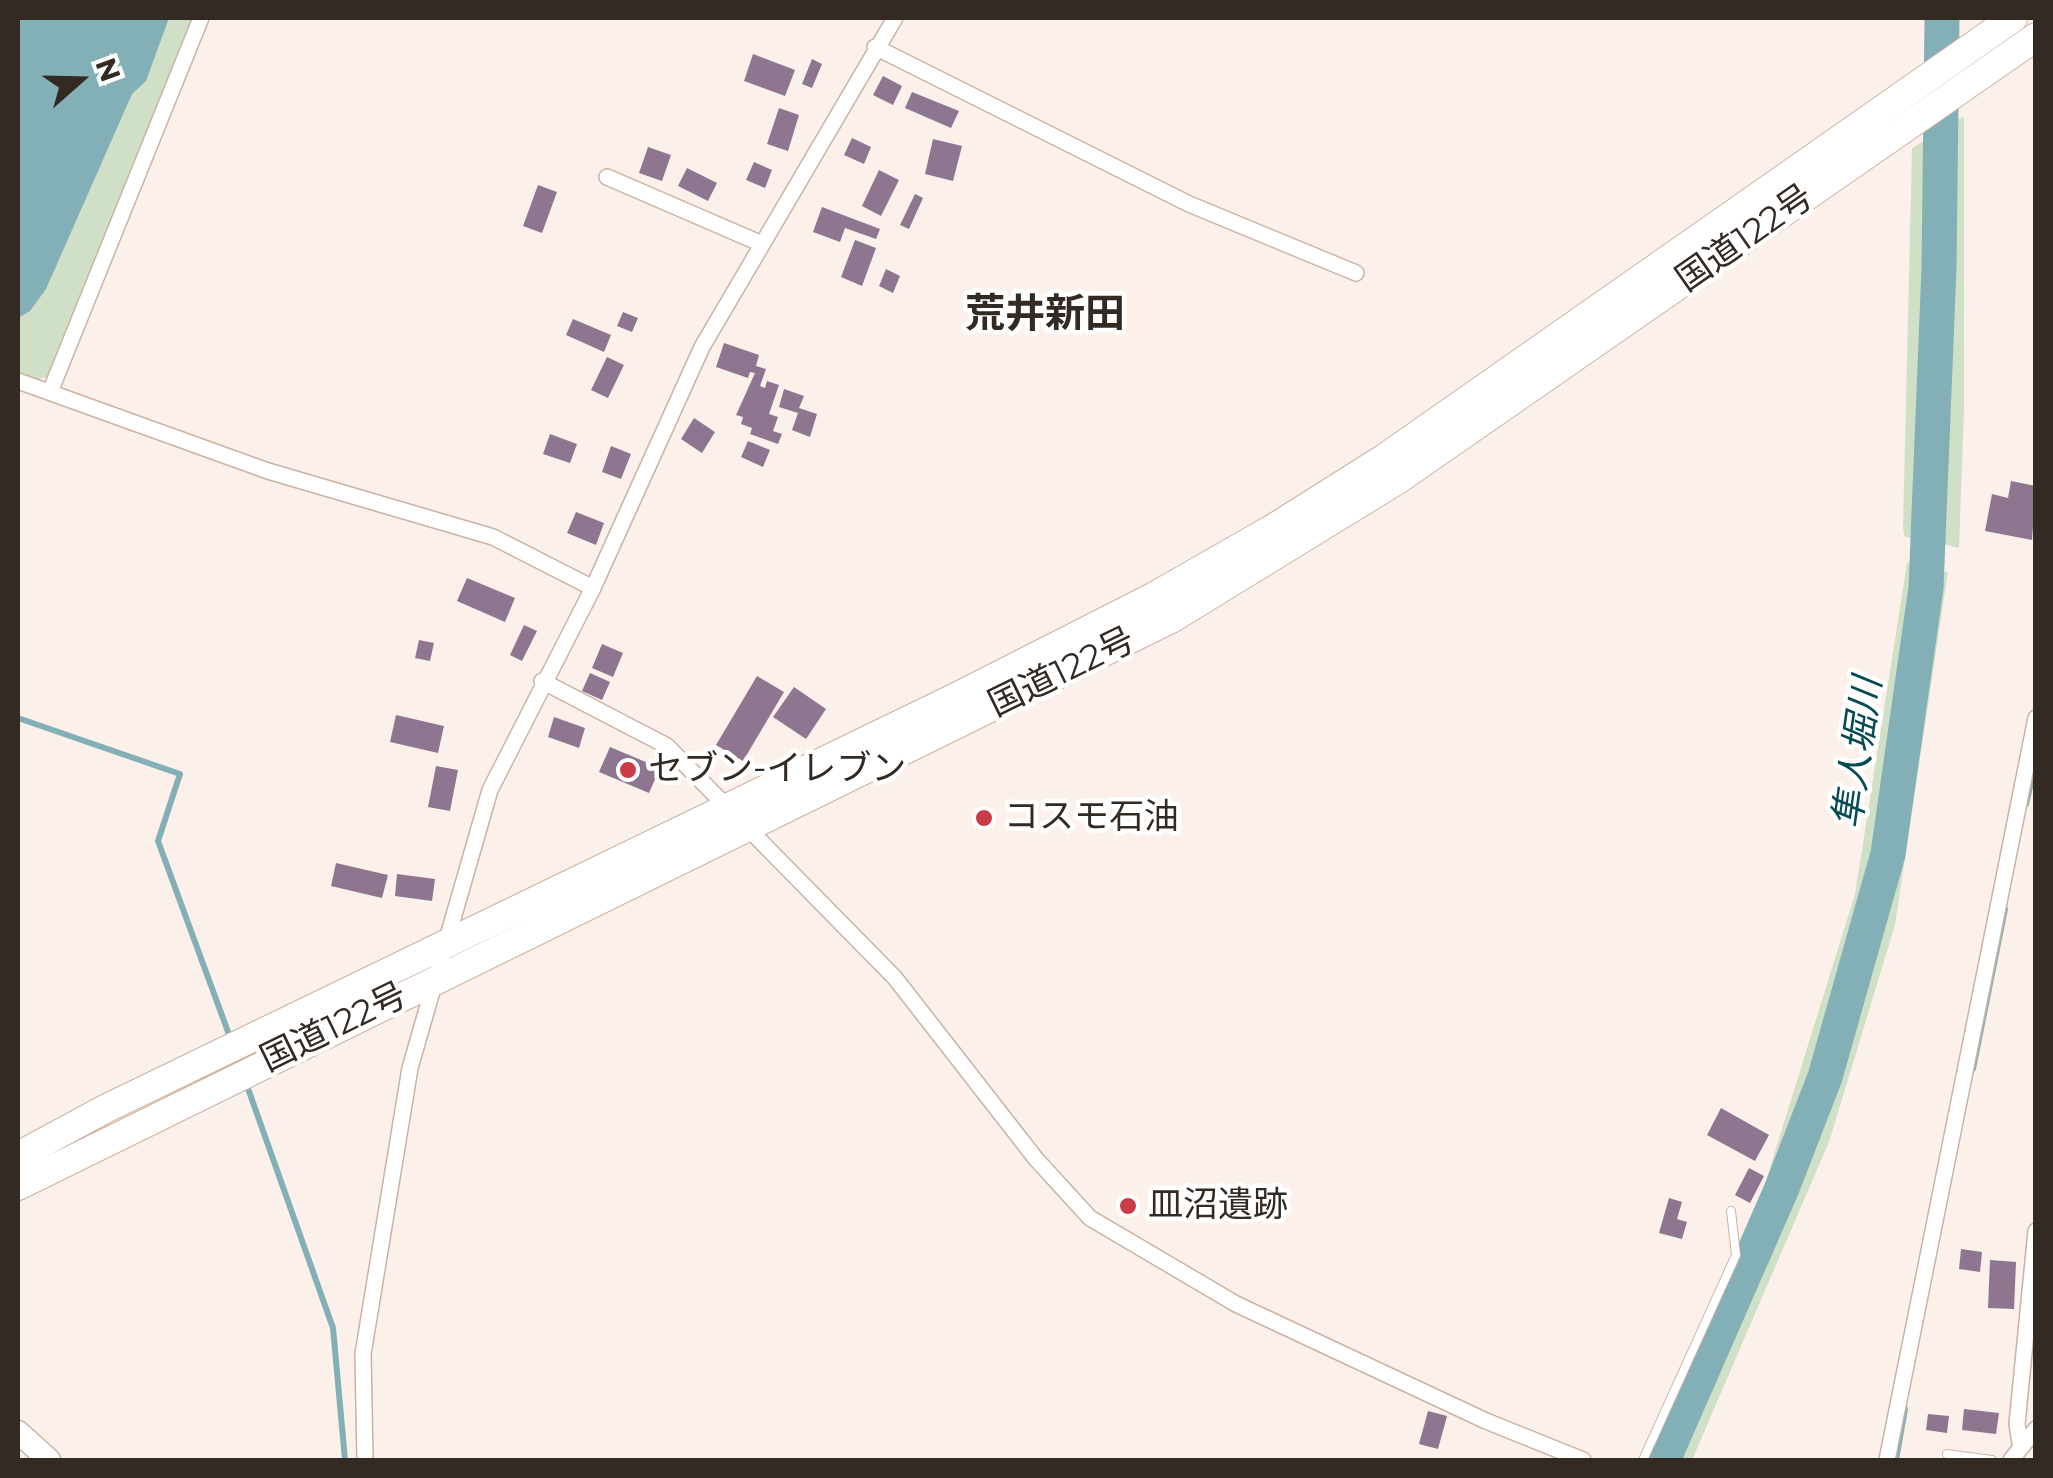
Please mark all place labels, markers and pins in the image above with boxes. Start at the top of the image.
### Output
place label: セブン-イレブン [648,749,906,791]
marker: セブン-イレブン [617,759,639,781]
place label: コスモ石油 [1004,797,1179,839]
marker: コスモ石油 [973,807,995,829]
place label: 皿沼遺跡 [1148,1185,1288,1227]
marker: 皿沼遺跡 [1117,1195,1139,1217]

